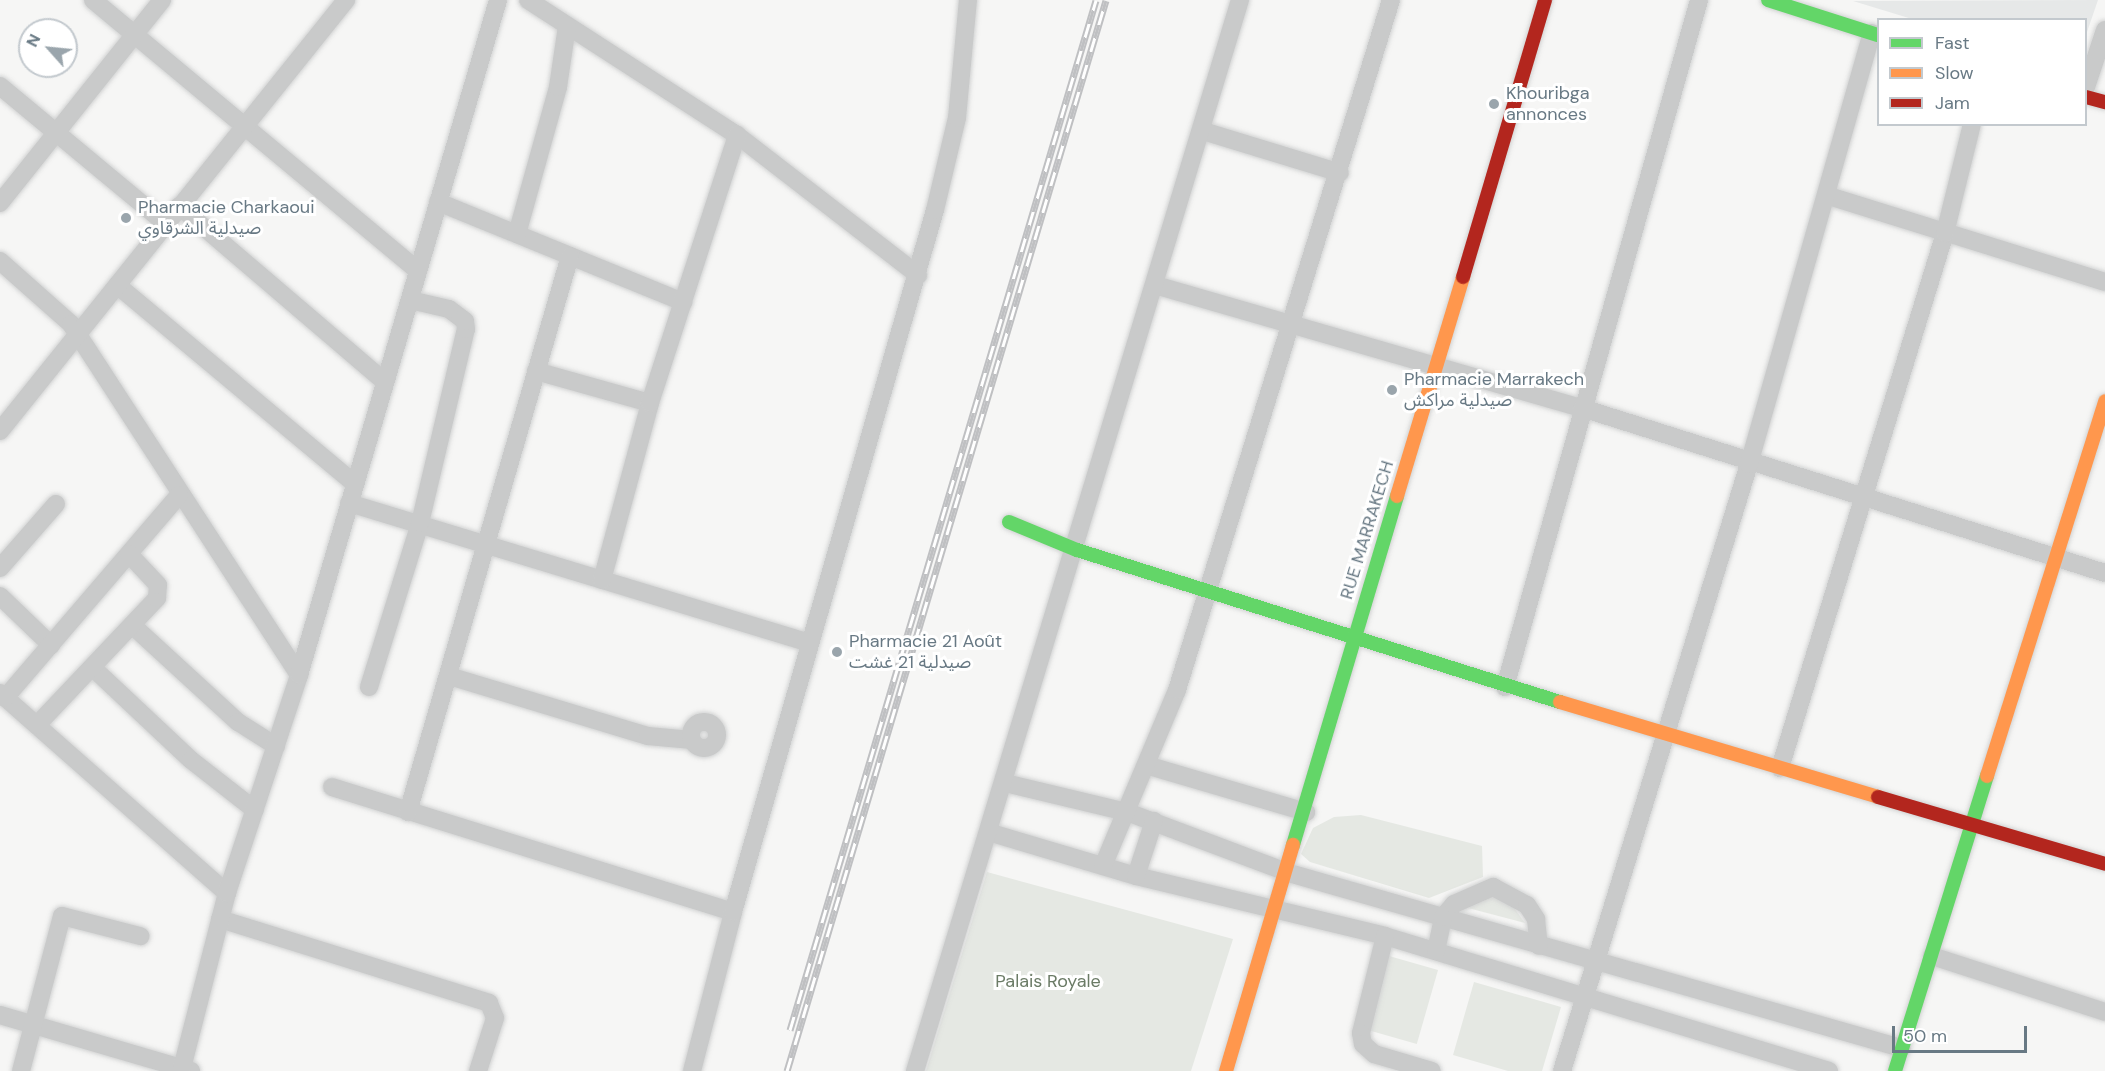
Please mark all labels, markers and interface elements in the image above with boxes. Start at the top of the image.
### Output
north arrow [18,18,78,78]
legend [1877,18,2087,126]
text: N [21,31,45,50]
text: Fast [1935,31,1970,55]
text: Slow [1935,61,1974,85]
place label: Khouribga annonces [1506,83,1590,125]
text: Jam [1935,91,1970,115]
marker: Khouribga annonces [1487,97,1501,111]
place label: Pharmacie Charkaoui صيدلية الشرقاوي [138,197,315,240]
marker: Pharmacie Charkaoui صيدلية الشرقاوي [119,211,133,225]
place label: Pharmacie Marrakech صيدلية مراكش [1404,369,1584,412]
marker: Pharmacie Marrakech صيدلية مراكش [1385,383,1399,397]
street label: RUE MARRAKECH [1336,458,1398,602]
place label: Pharmacie 21 Août صيدلية 21 غشت [849,631,1002,674]
marker: Pharmacie 21 Août صيدلية 21 غشت [830,645,844,659]
park label: Palais Royale [995,970,1101,992]
scale bar [1895,1014,2030,1052]
text: 50 m [1903,1024,1947,1048]

